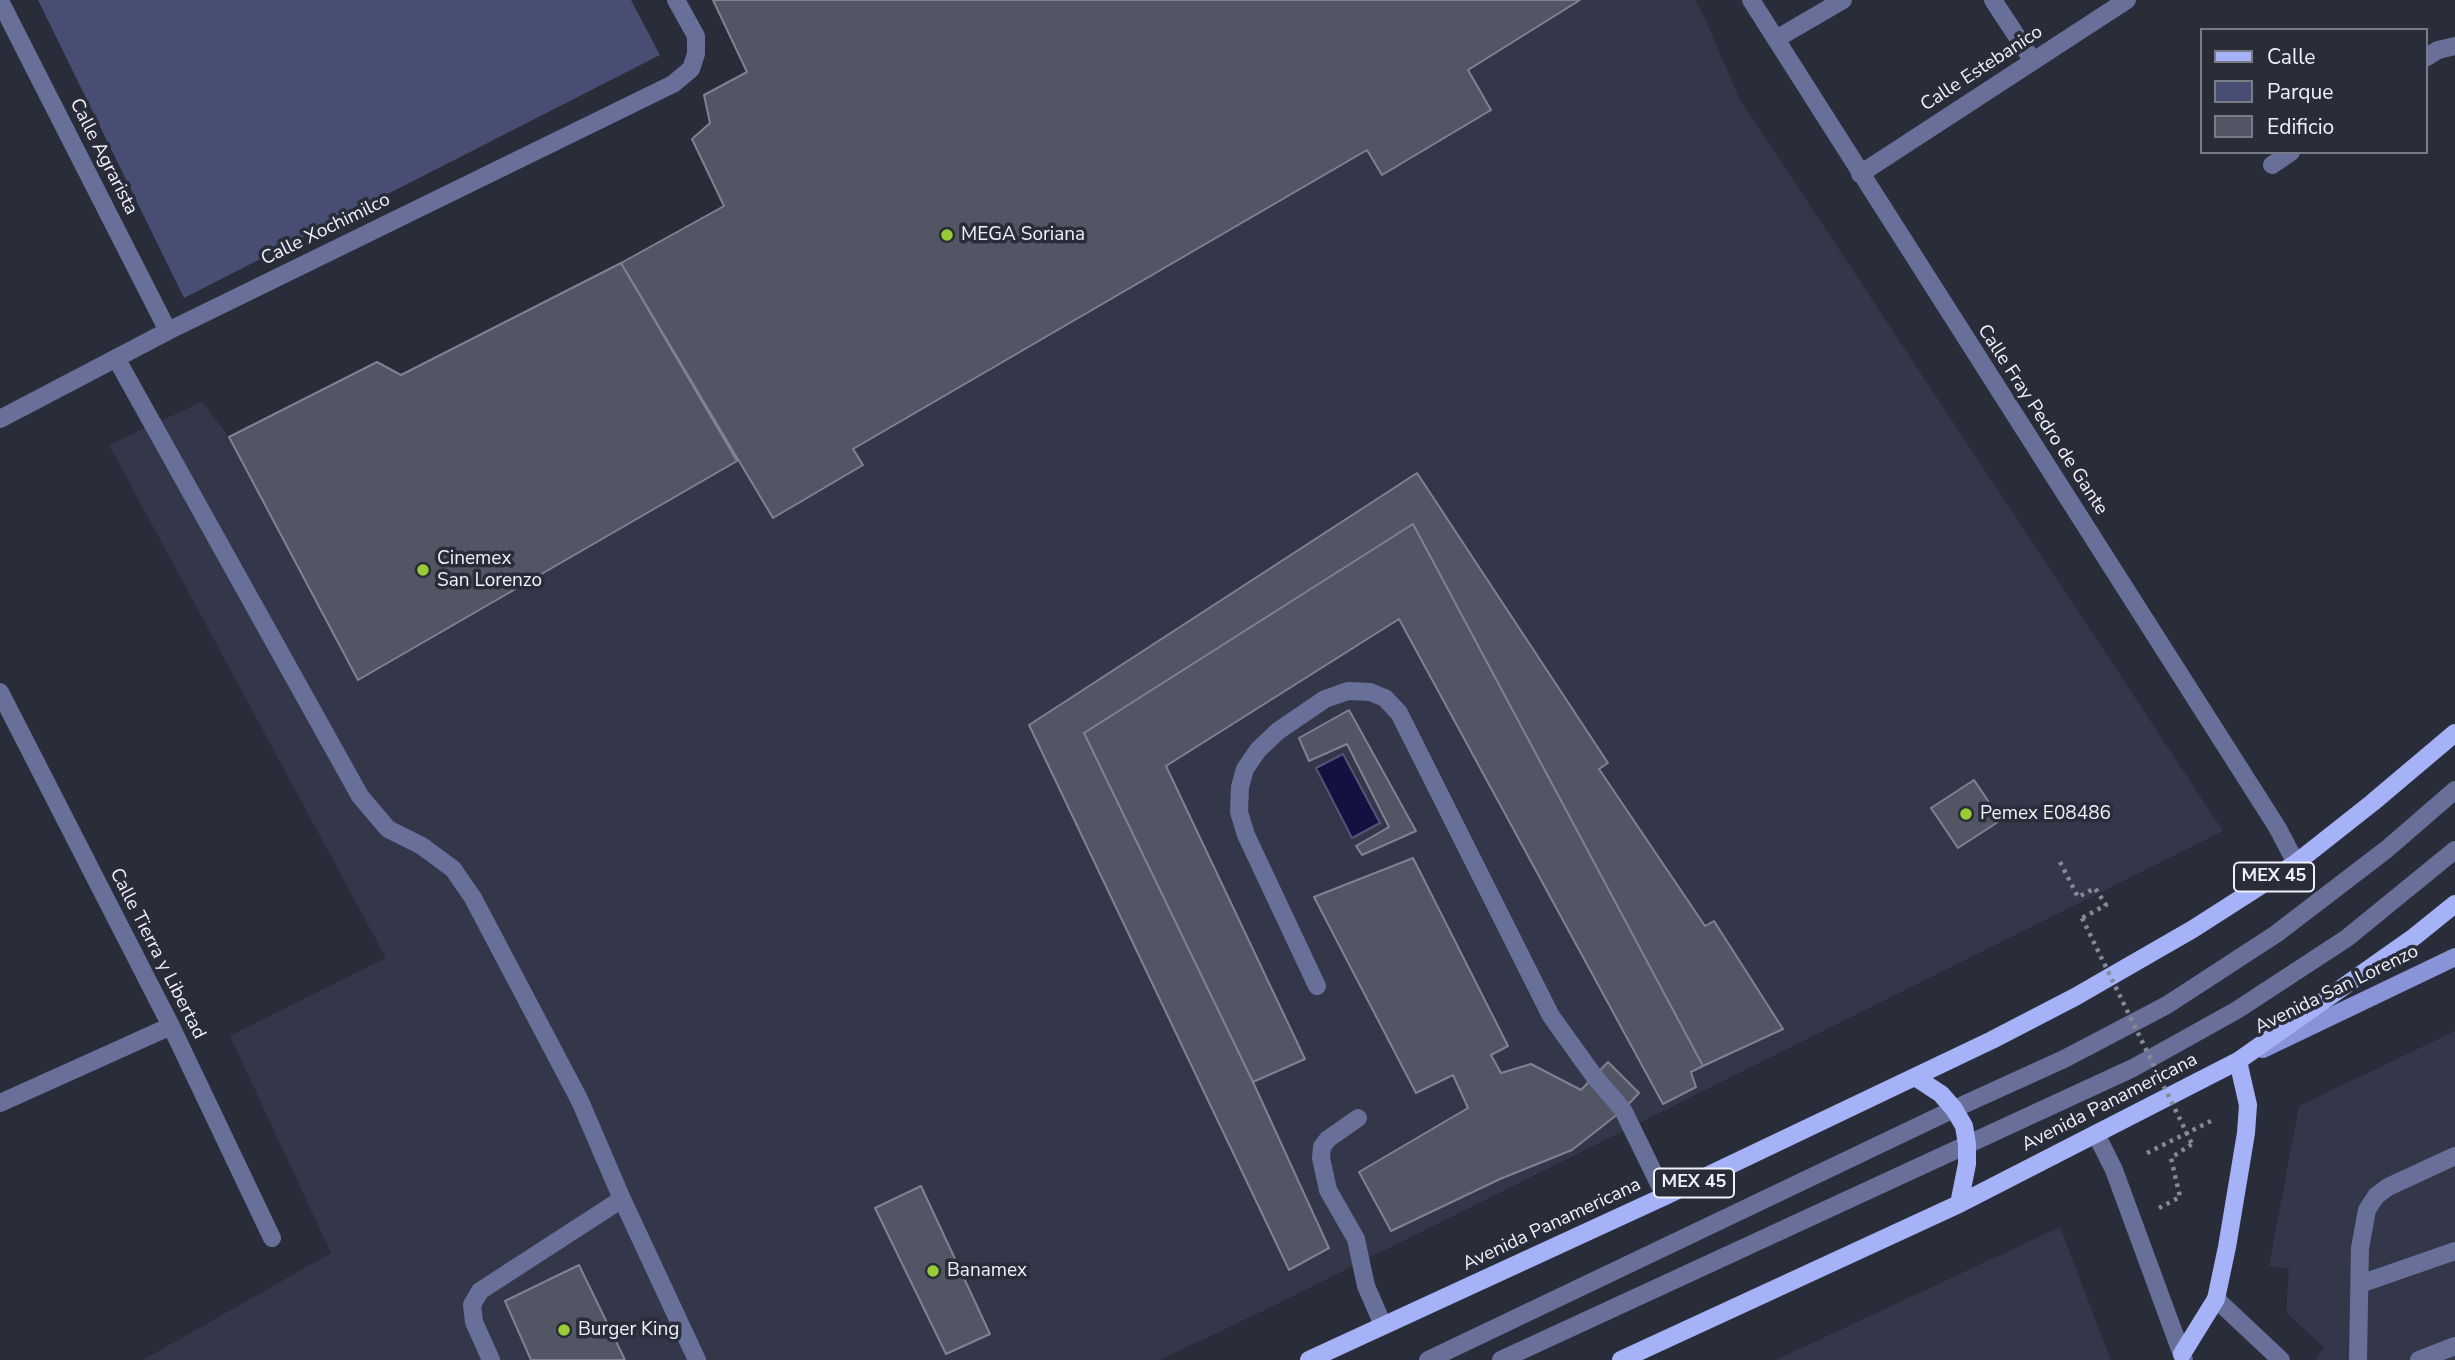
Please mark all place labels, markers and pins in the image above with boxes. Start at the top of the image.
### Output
place label: MEGA Soriana [961,224,1085,246]
marker: MEGA Soriana [939,227,955,243]
place label: Cinemex San Lorenzo [437,548,542,592]
marker: Cinemex San Lorenzo [415,562,431,578]
place label: Pemex E08486 [1980,803,2111,825]
marker: Pemex E08486 [1958,806,1974,822]
place label: Banamex [947,1260,1027,1282]
marker: Banamex [925,1263,941,1279]
place label: Burger King [578,1319,679,1341]
marker: Burger King [556,1322,572,1338]

